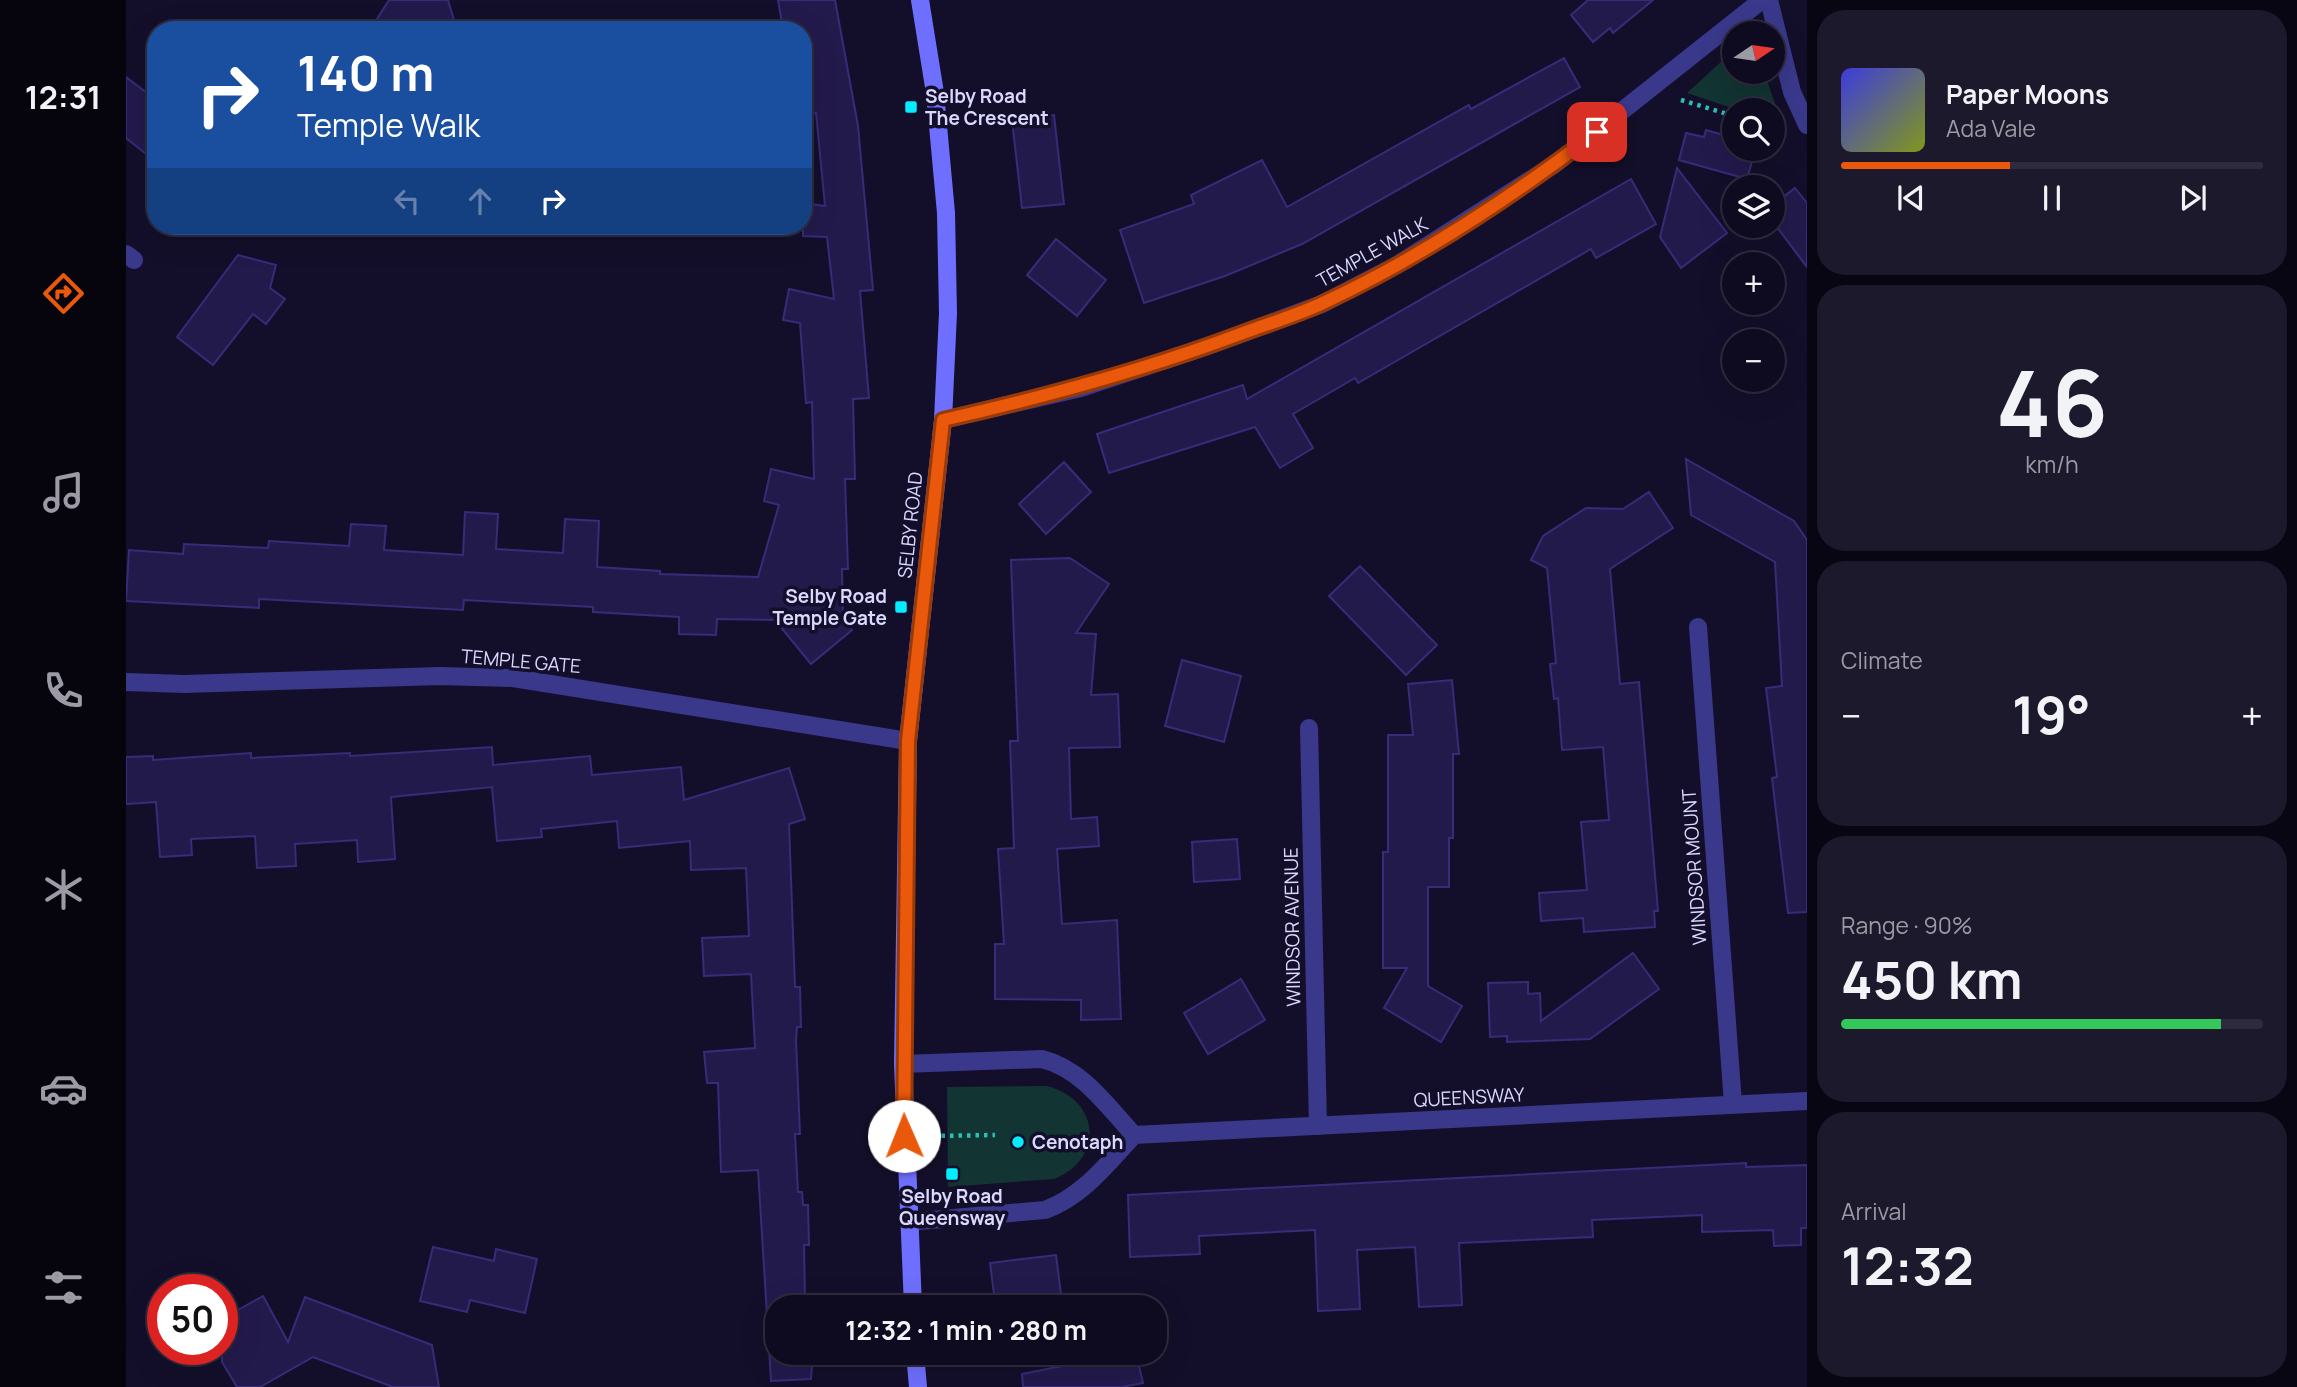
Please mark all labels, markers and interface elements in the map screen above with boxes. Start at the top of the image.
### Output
north arrow [1722,21,1785,84]
map controls [1722,21,1785,392]
text: 140 m [297,39,434,106]
icon: right [182,49,273,140]
text: 12:31 [25,75,101,119]
text: Paper Moons [1946,76,2109,112]
place label: Selby Road The Crescent [925,83,1049,131]
button: search [1722,98,1785,161]
marker: Selby Road The Crescent [903,99,919,115]
pin [1567,102,1627,162]
text: Temple Walk [297,103,480,147]
text: Ada Vale [1946,112,2036,144]
icon: arrive [1578,113,1616,151]
button: layers [1722,175,1785,238]
icon: previous [1892,179,1930,217]
icon: pause [2033,179,2071,217]
icon: next [2174,179,2212,217]
icon: left [388,182,426,220]
icon: ahead [461,182,499,220]
icon: right [534,182,572,220]
street label: TEMPLE WALK [1312,210,1433,293]
button: + [1722,252,1785,315]
icon: directions [39,269,88,318]
button: − [1722,329,1785,392]
text: 46 [1996,340,2108,464]
text: km/h [2025,448,2079,480]
icon: music [39,468,88,517]
street label: SELBY ROAD [891,470,929,580]
place label: Selby Road Temple Gate [772,583,887,631]
marker: Selby Road Temple Gate [893,599,909,615]
street label: TEMPLE GATE [460,643,582,679]
text: Climate [1841,644,1923,676]
icon: phone [39,666,88,715]
text: 19° [2012,679,2091,750]
text: − [1841,689,1862,741]
text: + [2241,689,2263,741]
street label: WINDSOR MOUNT [1676,787,1712,946]
street label: WINDSOR AVENUE [1278,847,1306,1007]
icon: climate [39,865,88,914]
text: Range · 90% [1841,909,1972,941]
text: 450 km [1841,944,2022,1015]
icon: car [39,1064,88,1113]
street label: QUEENSWAY [1413,1081,1526,1113]
position arrow [867,1099,941,1173]
place label: Cenotaph [1032,1129,1123,1155]
marker: Cenotaph [1010,1134,1026,1150]
marker: Selby Road Queensway [944,1166,960,1182]
place label: Selby Road Queensway [899,1183,1005,1231]
text: Arrival [1841,1195,1907,1227]
text: 12:32 [1841,1230,1974,1301]
icon: filters [39,1263,88,1312]
speed limit sign: 50 [147,1274,238,1365]
text: 12:32 · 1 min · 280 m [845,1312,1087,1348]

